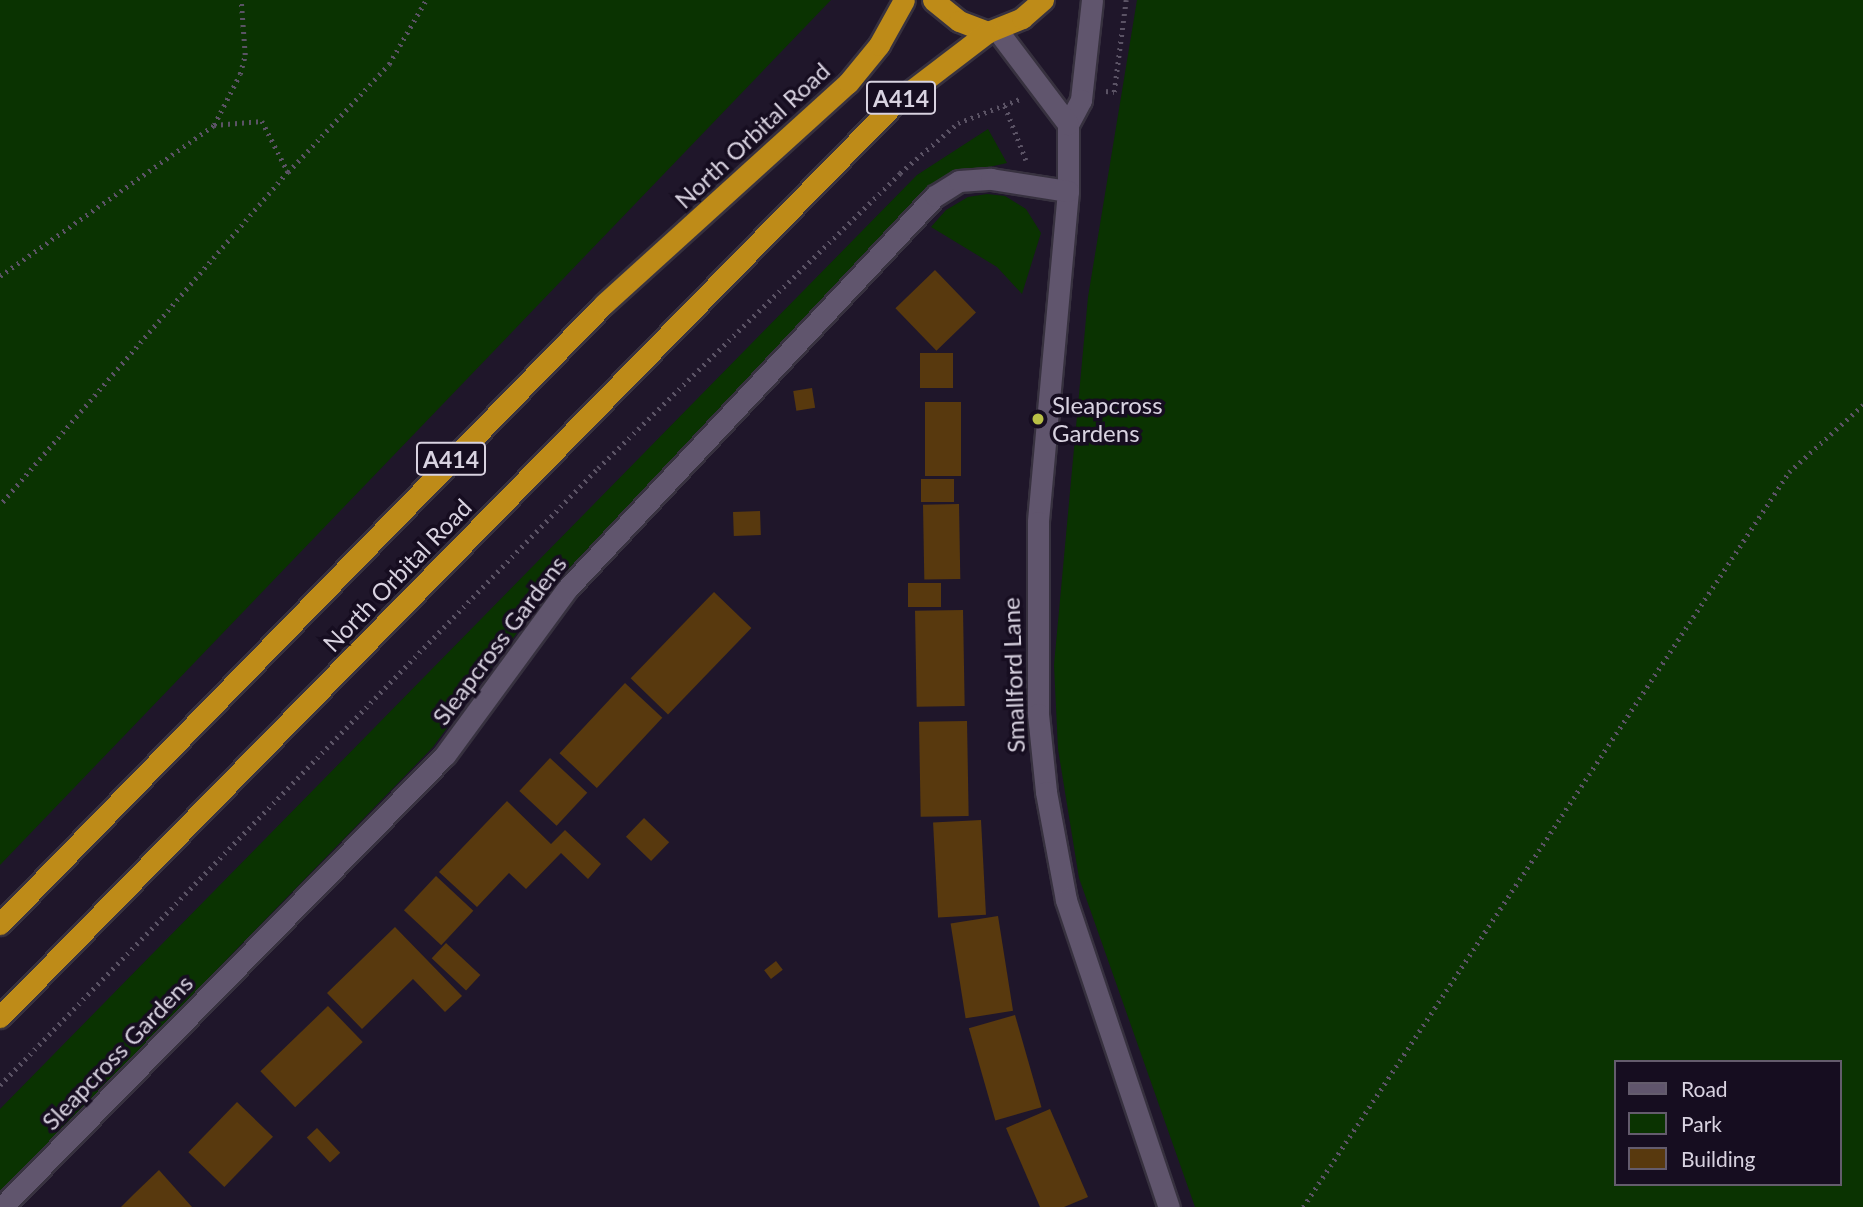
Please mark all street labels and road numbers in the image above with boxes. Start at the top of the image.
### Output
street label: North Orbital Road [669,56,835,214]
road number: A414 [866,78,936,118]
road number: A414 [416,440,486,478]
street label: North Orbital Road [317,493,477,657]
street label: Sleapcross Gardens [426,550,572,730]
street label: Smallford Lane [996,597,1030,753]
street label: Sleapcross Gardens [36,969,198,1135]

